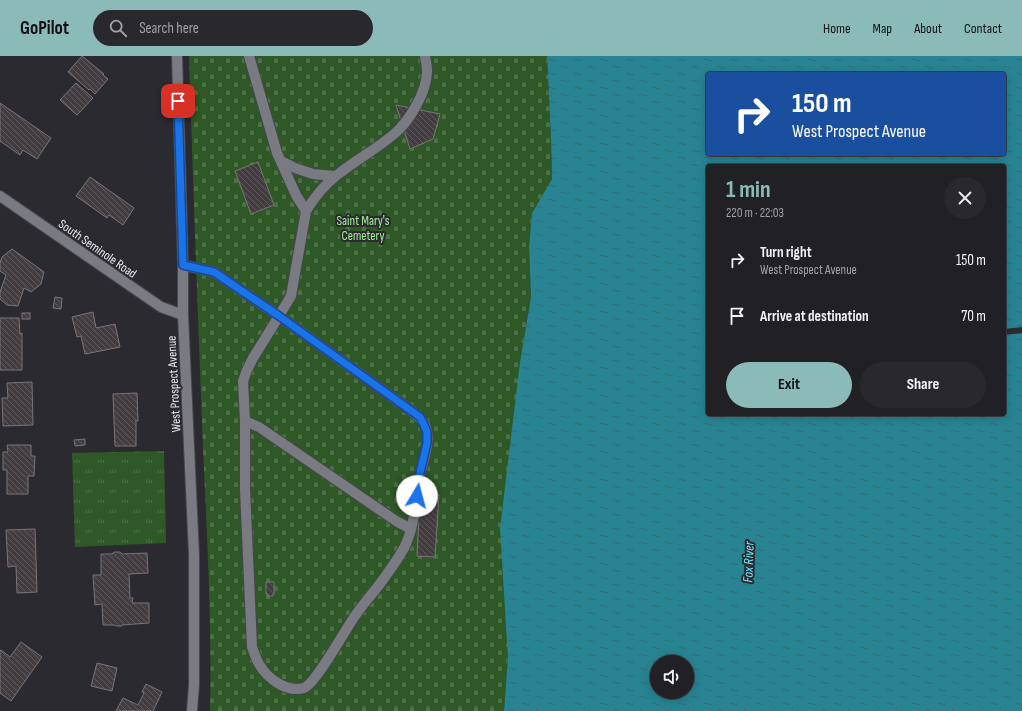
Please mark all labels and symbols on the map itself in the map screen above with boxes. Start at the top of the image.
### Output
pin [161,84,195,118]
park label: Saint Mary's Cemetery [337,213,390,244]
street label: South Seminole Road [55,216,140,282]
street label: West Prospect Avenue [163,335,185,433]
position arrow [396,475,438,517]
water label: Fox River [739,540,758,583]

